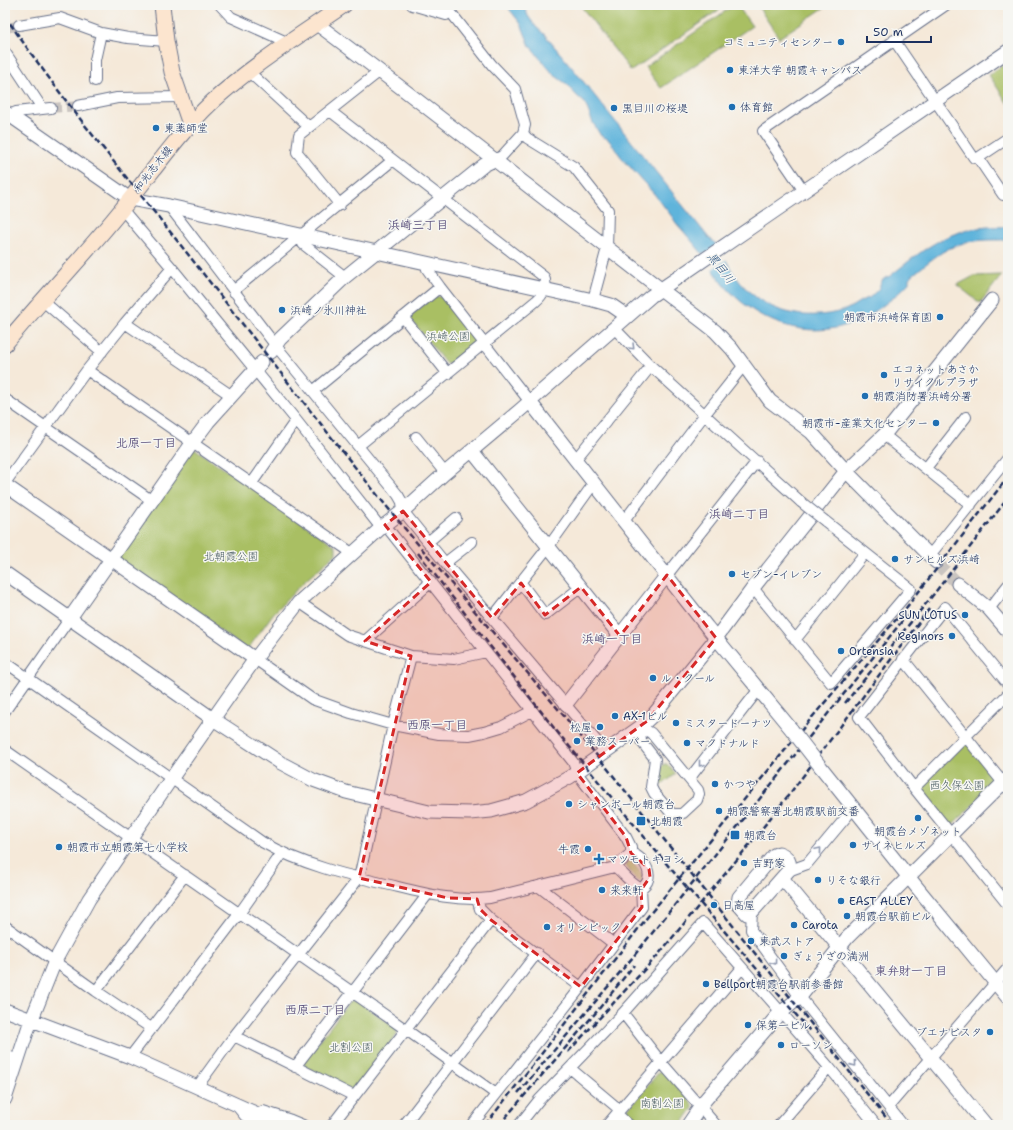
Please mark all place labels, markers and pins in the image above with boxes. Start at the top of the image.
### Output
place label: コミュニティセンター [723,35,833,50]
marker: コミュニティセンター [836,37,846,47]
place label: 東洋大学 朝霞キャンパス [738,63,862,78]
marker: 東洋大学 朝霞キャンパス [725,65,735,75]
place label: 体育館 [740,100,773,115]
place label: 黒目川の桜堤 [622,101,688,116]
marker: 体育館 [727,102,737,112]
marker: 黒目川の桜堤 [609,103,619,113]
place label: 東薬師堂 [164,121,208,136]
marker: 東薬師堂 [151,123,161,133]
place label: 浜崎ノ氷川神社 [290,303,367,318]
marker: 浜崎ノ氷川神社 [277,305,287,315]
place label: 朝霞市浜崎保育園 [844,310,932,325]
marker: 朝霞市浜崎保育園 [935,312,945,322]
place label: エコネットあさか リサイクルプラザ [892,362,979,390]
marker: エコネットあさか リサイクルプラザ [879,370,889,380]
place label: 朝霞消防署浜崎分署 [873,389,972,404]
marker: 朝霞消防署浜崎分署 [860,391,870,401]
place label: 朝霞市-産業文化センター [802,416,928,431]
marker: 朝霞市-産業文化センター [931,418,941,428]
place label: サンヒルズ浜崎 [903,552,980,567]
marker: サンヒルズ浜崎 [890,554,900,564]
place label: セブン-イレブン [740,567,822,582]
marker: セブン-イレブン [727,569,737,579]
place label: SUN LOTUS [898,608,957,623]
marker: SUN LOTUS [960,610,970,620]
place label: Reginors [898,629,944,644]
marker: Reginors [947,631,957,641]
place label: Ortensia [849,644,894,659]
marker: Ortensia [836,646,846,656]
place label: ル・クール [661,671,715,686]
marker: ル・クール [648,673,658,683]
place label: AX-1ビル [623,709,668,724]
marker: AX-1ビル [610,711,620,721]
place label: ミスタードーナツ [684,716,772,731]
marker: ミスタードーナツ [671,718,681,728]
place label: 松屋 [570,720,592,735]
marker: 松屋 [595,722,605,732]
place label: 業務スーパー [585,734,651,749]
marker: 業務スーパー [572,736,582,746]
place label: マクドナルド [695,736,760,751]
marker: マクドナルド [682,738,692,748]
place label: かつや [723,777,756,792]
marker: かつや [710,779,720,789]
place label: シャンボール朝霞台 [577,797,675,812]
marker: シャンボール朝霞台 [564,799,574,809]
place label: 朝霞警察署北朝霞駅前交番 [727,804,859,819]
marker: 朝霞警察署北朝霞駅前交番 [714,806,724,816]
marker: 朝霞台メゾネット [913,813,923,823]
place label: 北朝霞 [650,814,683,829]
marker: 北朝霞 [635,815,647,827]
place label: 朝霞台メゾネット [874,824,962,839]
place label: 朝霞台 [744,828,777,843]
marker: 朝霞台 [729,829,741,841]
place label: サイネヒルズ [861,838,926,853]
place label: 朝霞市立朝霞第七小学校 [67,840,188,855]
marker: サイネヒルズ [848,840,858,850]
marker: 朝霞市立朝霞第七小学校 [54,842,64,852]
place label: 牛霞 [558,842,580,857]
marker: 牛霞 [583,844,593,854]
place label: マツモトキヨシ [607,852,684,867]
marker: マツモトキヨシ [594,854,604,864]
place label: 吉野家 [752,856,785,871]
marker: 吉野家 [739,858,749,868]
place label: りそな銀行 [826,873,881,888]
marker: りそな銀行 [813,875,823,885]
place label: 来来軒 [610,883,643,898]
marker: 来来軒 [597,885,607,895]
place label: EAST ALLEY [849,894,913,909]
marker: EAST ALLEY [836,896,846,906]
place label: 日高屋 [722,898,755,913]
marker: 日高屋 [709,900,719,910]
place label: 朝霞台駅前ビル [855,909,932,924]
marker: 朝霞台駅前ビル [842,911,852,921]
place label: Carota [802,918,838,933]
place label: オリンピック [555,920,621,935]
marker: Carota [789,920,799,930]
marker: オリンピック [542,922,552,932]
place label: 東武ストア [759,934,815,949]
marker: 東武ストア [746,936,756,946]
place label: ぎょうざの満洲 [792,949,869,964]
marker: ぎょうざの満洲 [779,951,789,961]
place label: Bellport朝霞台駅前参番館 [714,977,844,992]
marker: Bellport朝霞台駅前参番館 [701,979,711,989]
place label: 保第一ビル [756,1018,811,1033]
marker: 保第一ビル [743,1020,753,1030]
place label: ブエナビスタ [916,1025,982,1040]
marker: ブエナビスタ [985,1027,995,1037]
place label: ローソン [789,1038,833,1053]
marker: ローソン [776,1040,786,1050]

